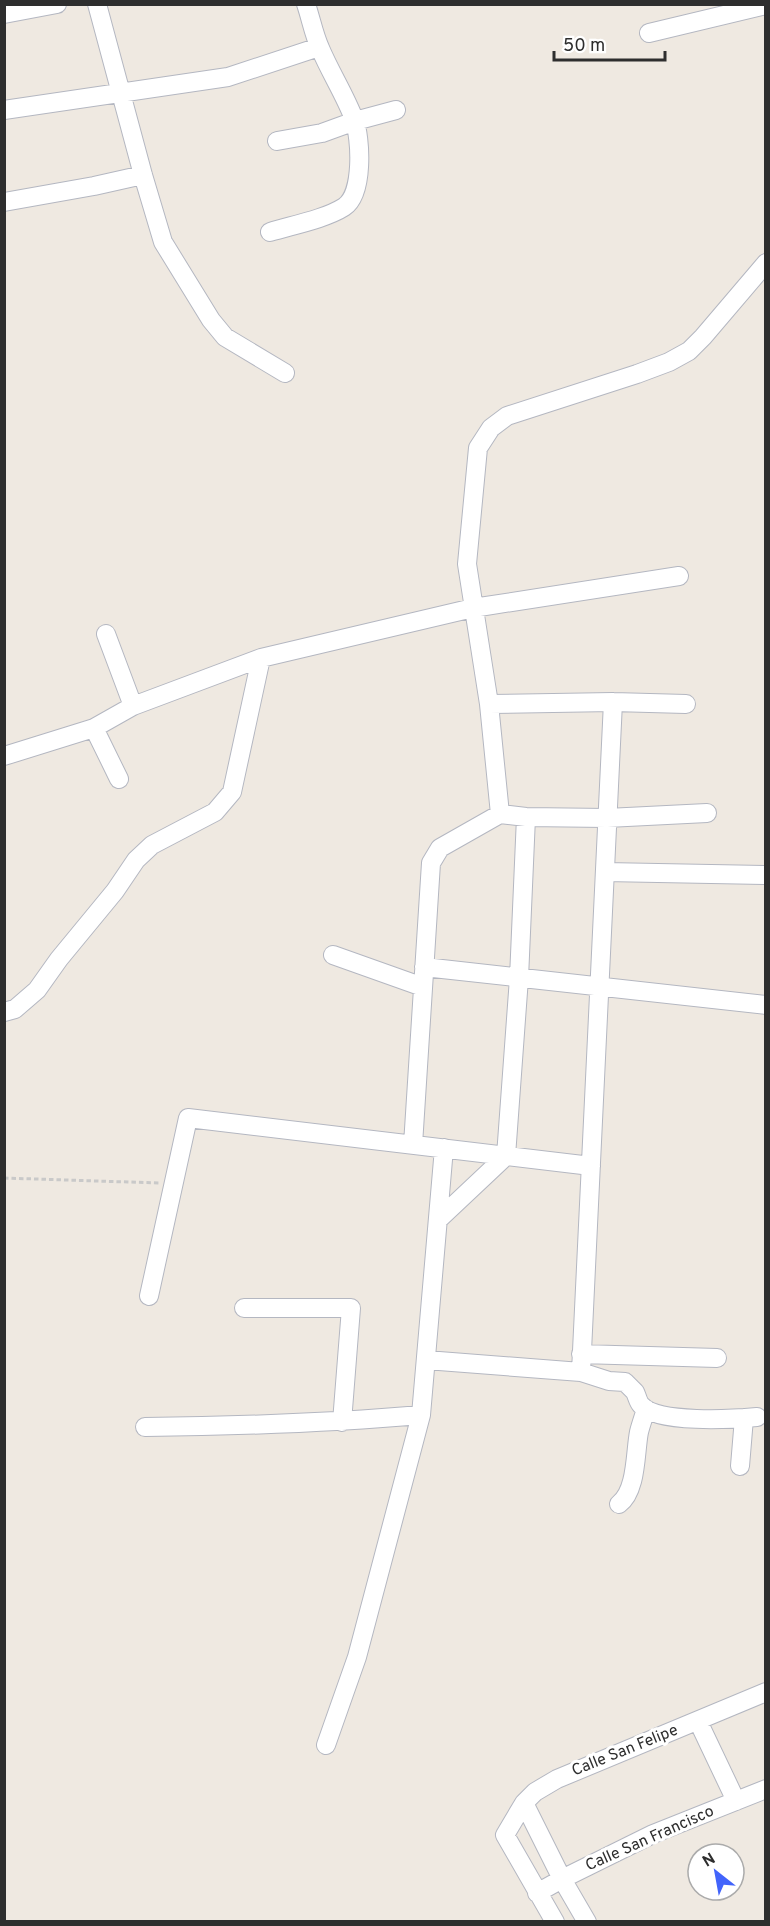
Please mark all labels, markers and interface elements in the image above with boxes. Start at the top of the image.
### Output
scale bar [554,24,665,62]
text: 50 m [563,35,605,58]
street label: Calle San Felipe [569,1721,681,1781]
street label: Calle San Francisco [583,1802,717,1876]
north arrow [686,1842,746,1902]
text: N [699,1849,719,1872]

